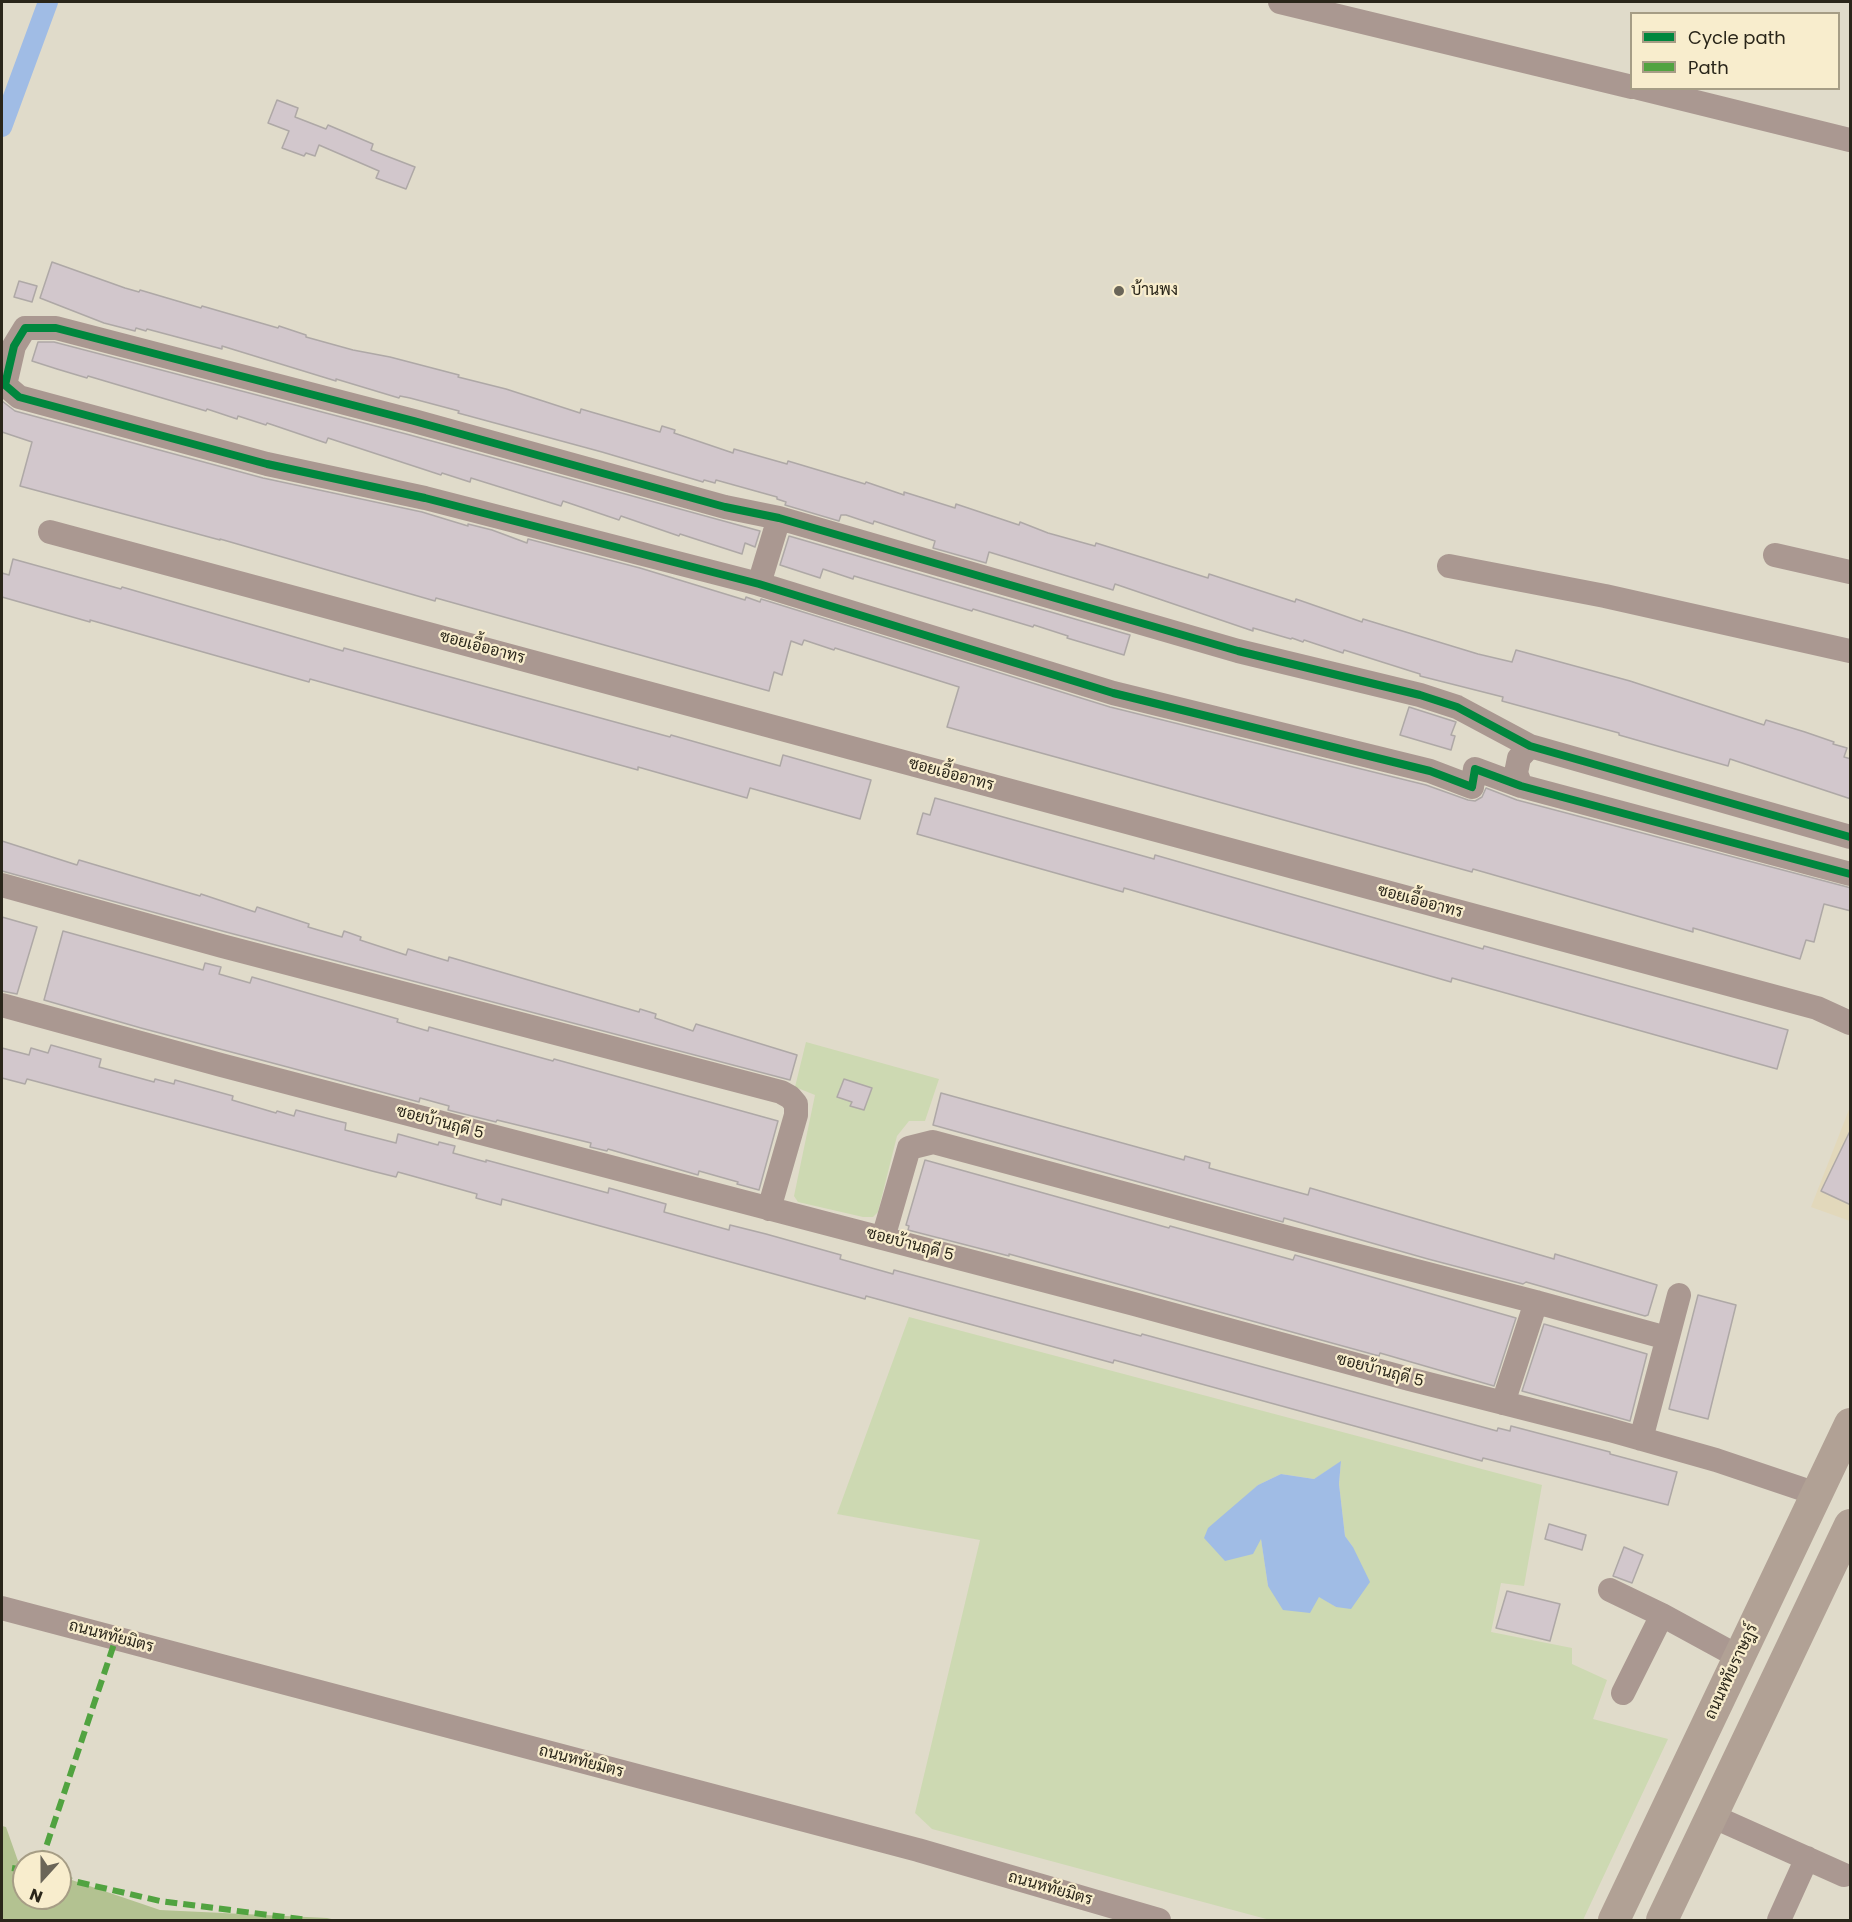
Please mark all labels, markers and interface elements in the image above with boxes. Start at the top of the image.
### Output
legend [1630,12,1840,90]
text: Cycle path [1688,25,1786,50]
text: Path [1688,55,1729,80]
place label: บ้านพง [1131,281,1178,301]
marker: บ้านพง [1112,284,1126,298]
street label: ซอยเอื้ออาทร [437,627,527,669]
street label: ซอยเอื้ออาทร [906,754,996,796]
street label: ซอยเอื้ออาทร [1375,881,1465,923]
street label: ซอยบ้านฤดี 5 [394,1102,486,1144]
street label: ซอยบ้านฤดี 5 [864,1224,956,1266]
street label: ซอยบ้านฤดี 5 [1334,1350,1426,1392]
street label: ถนนหทัยมิตร [67,1616,155,1658]
street label: ถนนหทัยราษฎร์ [1701,1621,1763,1723]
street label: ถนนหทัยมิตร [537,1741,625,1783]
north arrow [12,1850,72,1910]
street label: ถนนหทัยมิตร [1006,1868,1094,1910]
text: N [26,1883,46,1908]

